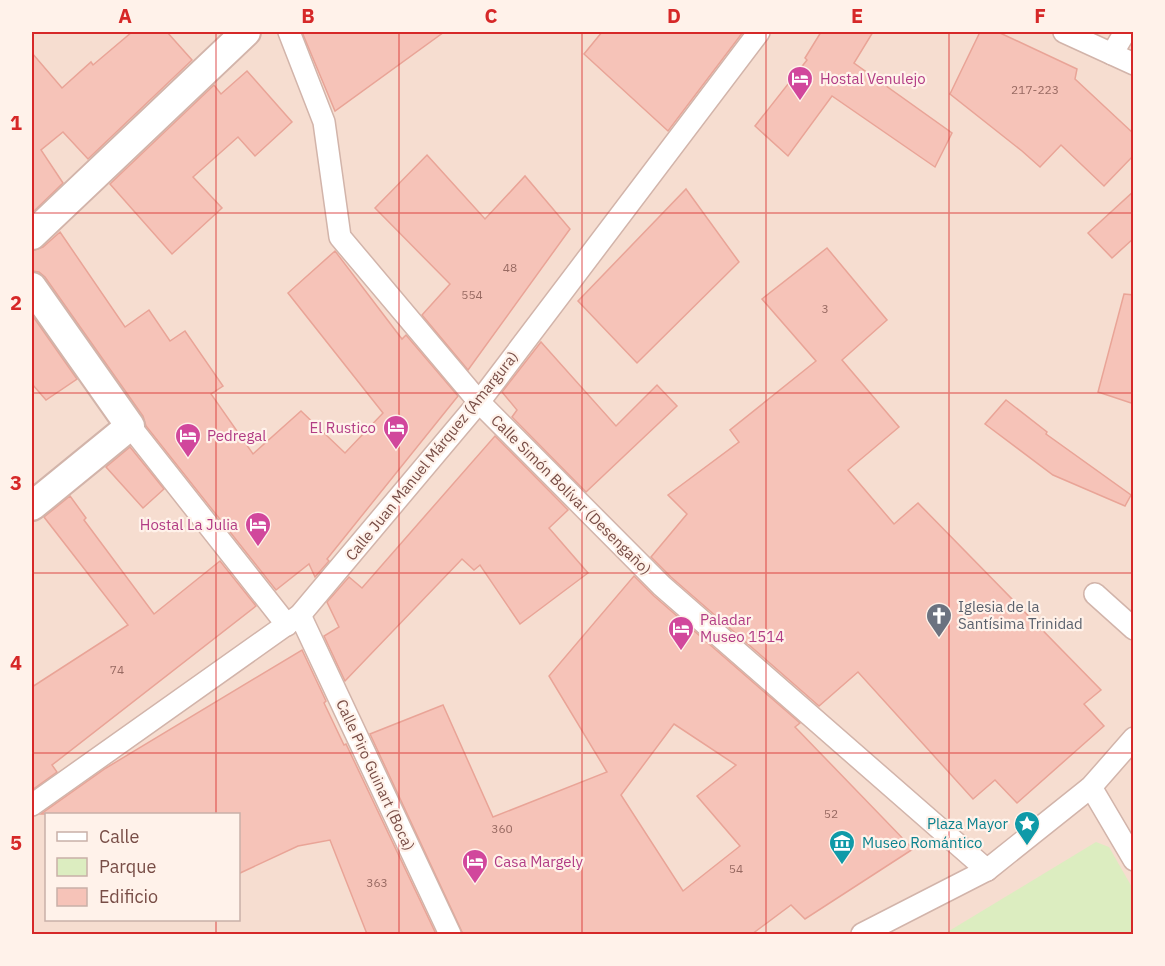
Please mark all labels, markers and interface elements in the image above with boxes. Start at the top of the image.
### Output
text: A [118,2,132,29]
text: B [301,2,315,29]
text: C [484,2,498,29]
text: D [667,2,681,29]
text: E [851,2,863,29]
text: F [1034,2,1046,29]
hotel icon: Hostal Venulejo [785,64,815,102]
place label: Hostal Venulejo [820,69,926,88]
house number: 217-223 [1011,82,1059,97]
text: 1 [10,109,22,136]
house number: 48 [503,260,517,275]
house number: 554 [461,287,483,302]
text: 2 [10,289,22,316]
house number: 3 [821,301,829,316]
street label: Calle Juan Manuel Márquez (Amargura) [341,347,522,564]
street label: Calle Simón Bolívar (Desengaño) [487,411,655,579]
hotel icon: El Rustico [381,413,411,451]
place label: El Rustico [309,418,376,437]
hotel icon: Pedregal [173,421,203,459]
place label: Pedregal [207,426,266,445]
text: 3 [10,469,22,496]
hotel icon: Hostal La Julia [243,510,273,548]
place label: Hostal La Julia [140,515,238,534]
place label: Iglesia de la Santísima Trinidad [958,597,1083,633]
church icon: Iglesia de la Santísima Trinidad [924,601,954,639]
place label: Paladar Museo 1514 [700,610,784,646]
hotel icon: Paladar Museo 1514 [666,614,696,652]
text: 4 [10,649,22,676]
house number: 74 [110,662,124,677]
street label: Calle Piro Guinart (Boca) [332,696,419,853]
house number: 52 [824,806,838,821]
place icon: Plaza Mayor [1012,809,1042,847]
legend [45,813,240,921]
place label: Plaza Mayor [927,814,1008,833]
house number: 360 [491,821,513,836]
text: Calle [99,825,139,848]
museum icon: Museo Romántico [827,828,857,866]
text: 5 [10,829,22,856]
place label: Museo Romántico [862,833,982,852]
hotel icon: Casa Margely [460,847,490,885]
place label: Casa Margely [494,852,584,871]
text: Parque [99,855,157,878]
house number: 54 [729,861,743,876]
house number: 363 [366,875,388,890]
text: Edificio [99,885,158,908]

